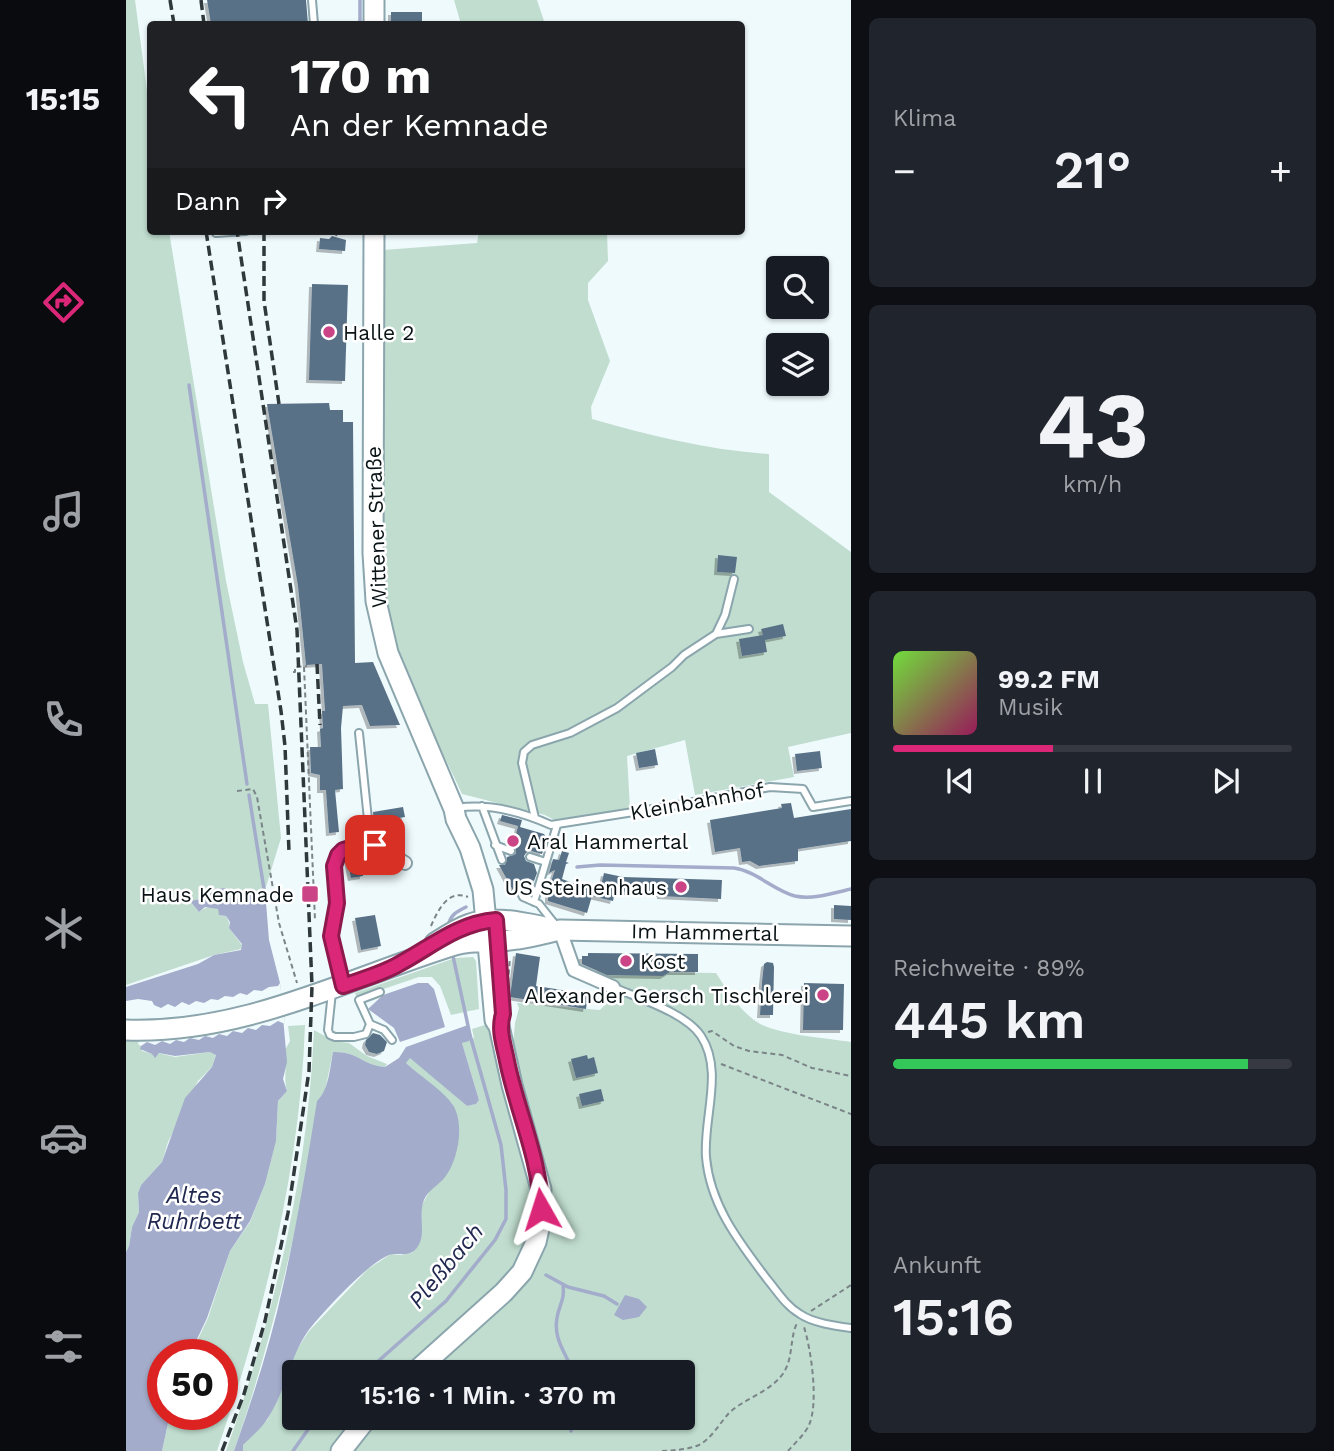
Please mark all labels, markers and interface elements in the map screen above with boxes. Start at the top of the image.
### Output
text: 170 m [290,47,431,105]
icon: left [175,49,266,140]
text: 15:15 [26,80,100,118]
text: Klima [893,105,956,132]
text: An der Kemnade [290,106,549,144]
text: 21° [1054,140,1131,201]
text: − [893,149,916,193]
text: + [1269,149,1292,193]
icon: right [255,182,293,220]
text: Dann [175,186,241,216]
map controls [766,256,829,396]
button: search [766,256,829,319]
icon: directions [39,278,88,327]
place label: Halle 2 [343,320,415,345]
marker: Halle 2 [321,324,337,340]
button: layers [766,333,829,396]
text: 43 [1036,372,1149,479]
street label: Wittener Straße [361,446,391,608]
text: km/h [1063,471,1122,498]
icon: music [39,487,88,536]
text: 99.2 FM [998,664,1100,694]
text: Musik [998,694,1063,721]
icon: phone [39,695,88,744]
icon: previous [941,762,979,800]
icon: pause [1074,762,1112,800]
icon: next [1207,762,1245,800]
street label: Kleinbahnhof [628,777,766,825]
pin [345,815,405,875]
icon: arrive [356,826,394,864]
place label: Aral Hammertal [527,829,689,854]
marker: Aral Hammertal [505,833,521,849]
place label: US Steinenhaus [505,875,667,900]
marker: US Steinenhaus [673,879,689,895]
place label: Haus Kemnade [140,882,294,907]
marker: Haus Kemnade [300,884,320,904]
icon: climate [39,904,88,953]
street label: Im Hammertal [631,918,780,946]
place label: Kost [640,949,686,974]
marker: Kost [618,953,634,969]
text: Reichweite · 89% [893,955,1084,982]
place label: Alexander Gersch Tischlerei [525,983,809,1008]
marker: Alexander Gersch Tischlerei [815,987,831,1003]
text: 445 km [893,990,1085,1051]
icon: car [39,1113,88,1162]
position arrow [504,1172,578,1246]
water label: Altes Ruhrbett [147,1182,242,1235]
water label: Pleßbach [403,1218,489,1314]
text: Ankunft [893,1252,981,1279]
text: 15:16 [893,1287,1014,1348]
icon: filters [39,1322,88,1371]
speed limit sign: 50 [147,1339,238,1430]
text: 15:16 · 1 Min. · 370 m [360,1380,617,1410]

